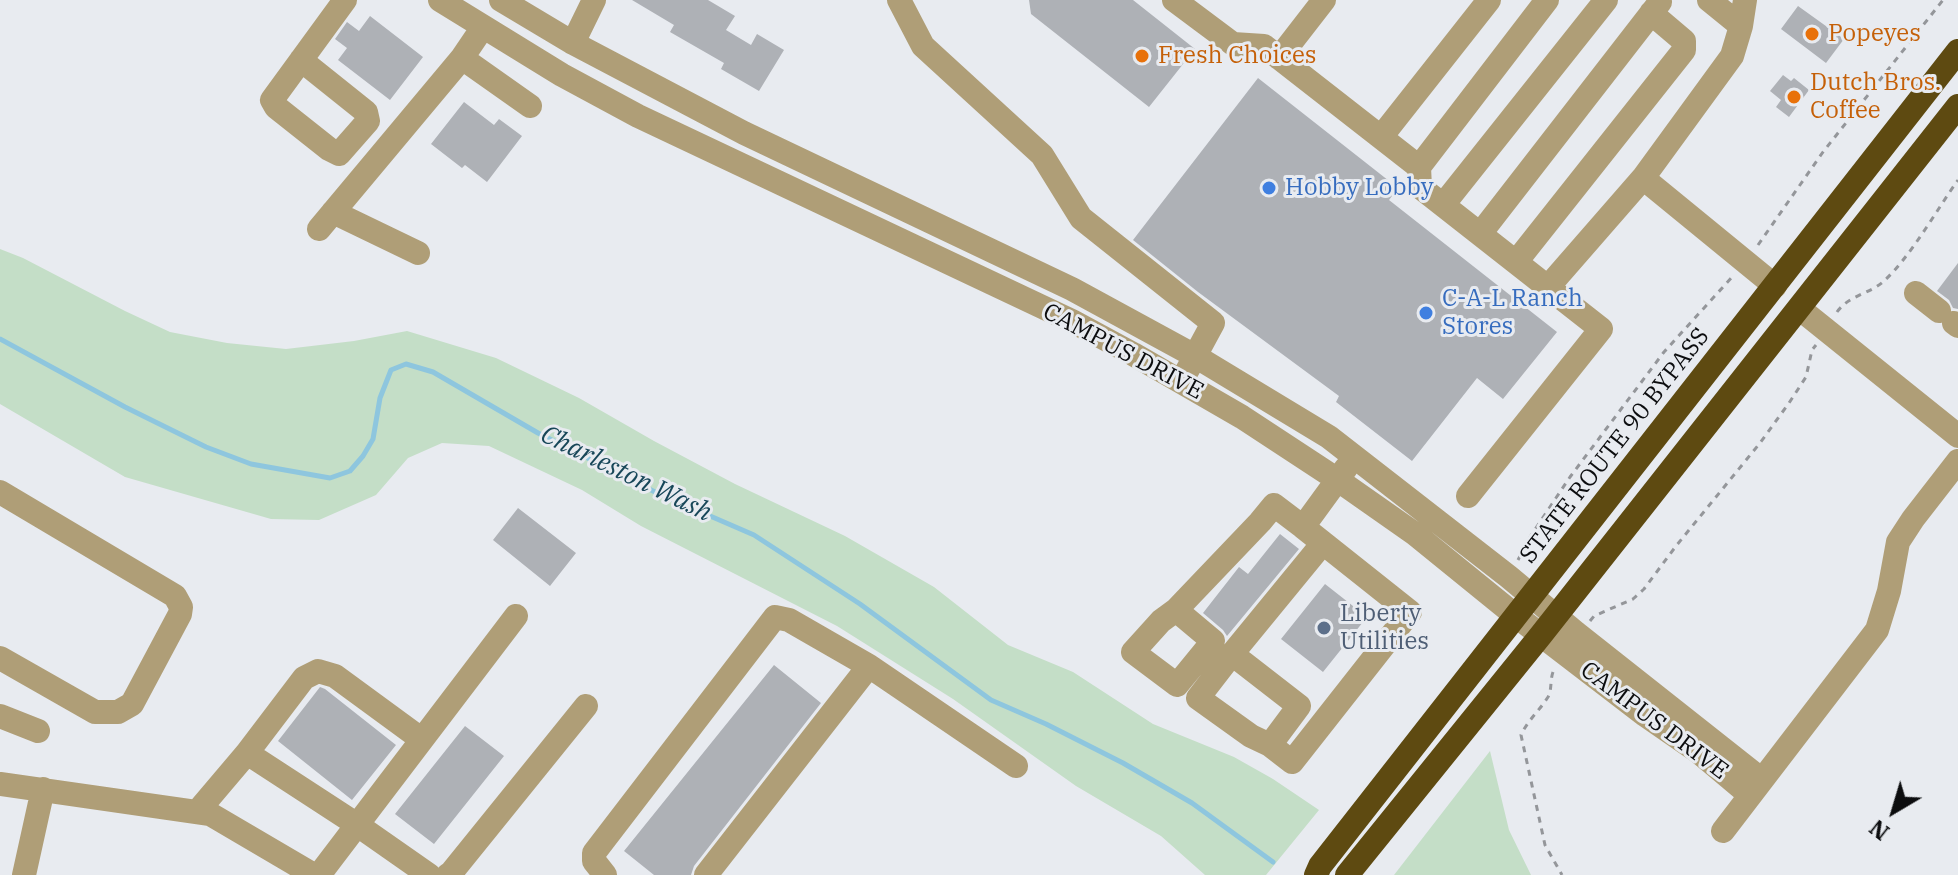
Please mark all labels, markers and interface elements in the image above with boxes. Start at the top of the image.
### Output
place label: Popeyes [1828,20,1921,48]
marker: Popeyes [1803,25,1821,43]
place label: Fresh Choices [1158,42,1317,70]
marker: Fresh Choices [1133,47,1151,65]
place label: Dutch Bros. Coffee [1810,69,1941,125]
marker: Dutch Bros. Coffee [1785,88,1803,106]
place label: Hobby Lobby [1285,174,1434,202]
marker: Hobby Lobby [1260,179,1278,197]
place label: C-A-L Ranch Stores [1442,285,1583,341]
street label: CAMPUS DRIVE [1038,298,1208,406]
marker: C-A-L Ranch Stores [1417,304,1435,322]
street label: STATE ROUTE 90 BYPASS [1514,323,1716,569]
water label: Charleston Wash [535,419,717,529]
place label: Liberty Utilities [1340,600,1429,656]
marker: Liberty Utilities [1315,619,1333,637]
street label: CAMPUS DRIVE [1574,656,1734,786]
north arrow [1854,771,1934,851]
text: N [1863,814,1895,847]

